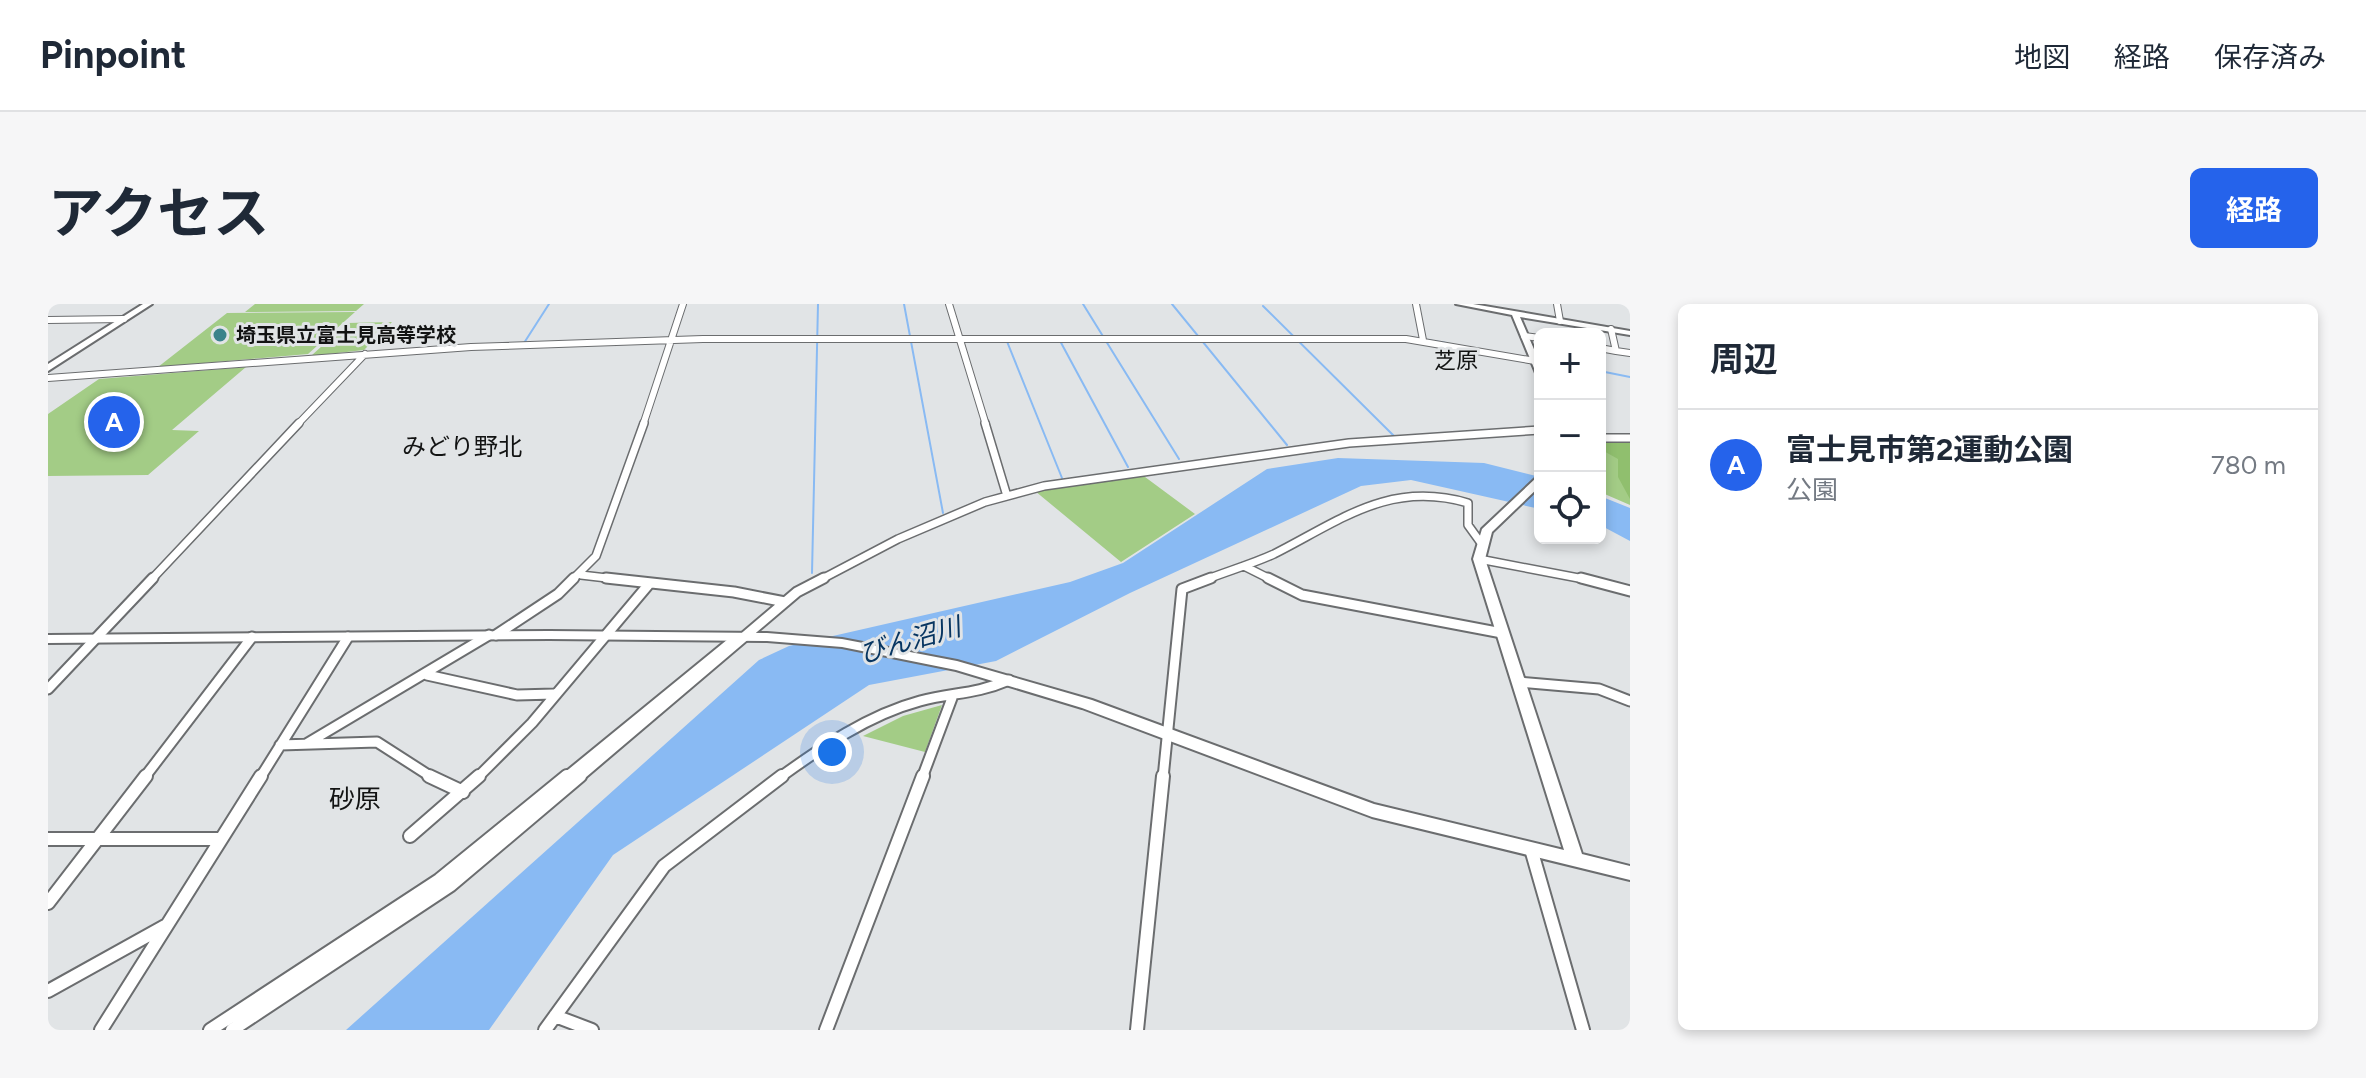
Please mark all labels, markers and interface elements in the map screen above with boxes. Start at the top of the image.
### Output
text: Pinpoint [40,32,186,78]
text: 地図 [2014,40,2070,74]
text: 経路 [2114,40,2170,74]
text: 保存済み [2214,40,2326,74]
button: 経路 [2190,168,2318,248]
text: アクセス [48,180,269,247]
place label: 埼玉県立富士見高等学校 [236,323,456,347]
marker: 埼玉県立富士見高等学校 [211,326,229,344]
map controls [1534,328,1606,544]
button: + [1534,328,1606,400]
text: 周辺 [1710,339,1778,380]
district label: 芝原 [1434,347,1478,374]
pin: A [88,392,140,452]
button: − [1534,400,1606,472]
text: 富士見市第2運動公園 [1786,431,2073,468]
district label: みどり野北 [402,432,522,461]
text: A [1727,449,1745,481]
text: 780 m [2211,449,2286,481]
button: locate [1534,472,1606,544]
text: 公園 [1786,474,1838,506]
water label: びん沼川 [856,609,967,670]
your location [812,732,852,772]
district label: 砂原 [329,783,381,815]

